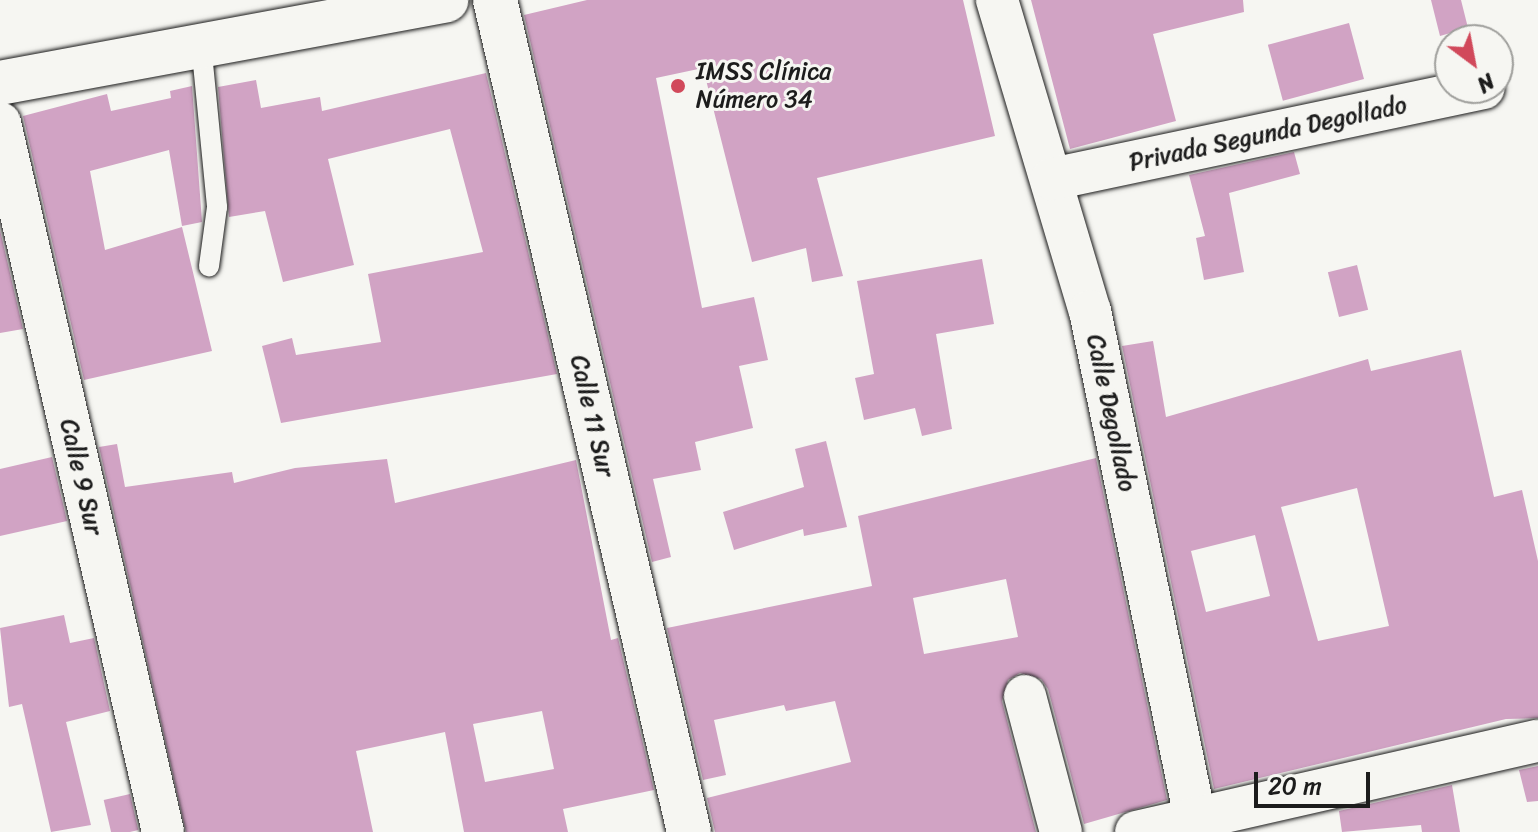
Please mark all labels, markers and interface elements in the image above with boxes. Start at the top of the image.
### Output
north arrow [1434,24,1514,104]
place label: IMSS Clínica Número 34 [696,58,831,114]
text: N [1469,63,1503,104]
marker: IMSS Clínica Número 34 [667,75,689,97]
street label: Privada Segunda Degollado [1127,90,1409,178]
street label: Calle Degollado [1080,331,1142,495]
street label: Calle 11 Sur [564,352,620,480]
street label: Calle 9 Sur [54,416,108,538]
scale bar [1258,756,1374,806]
text: 20 m [1268,765,1322,807]

